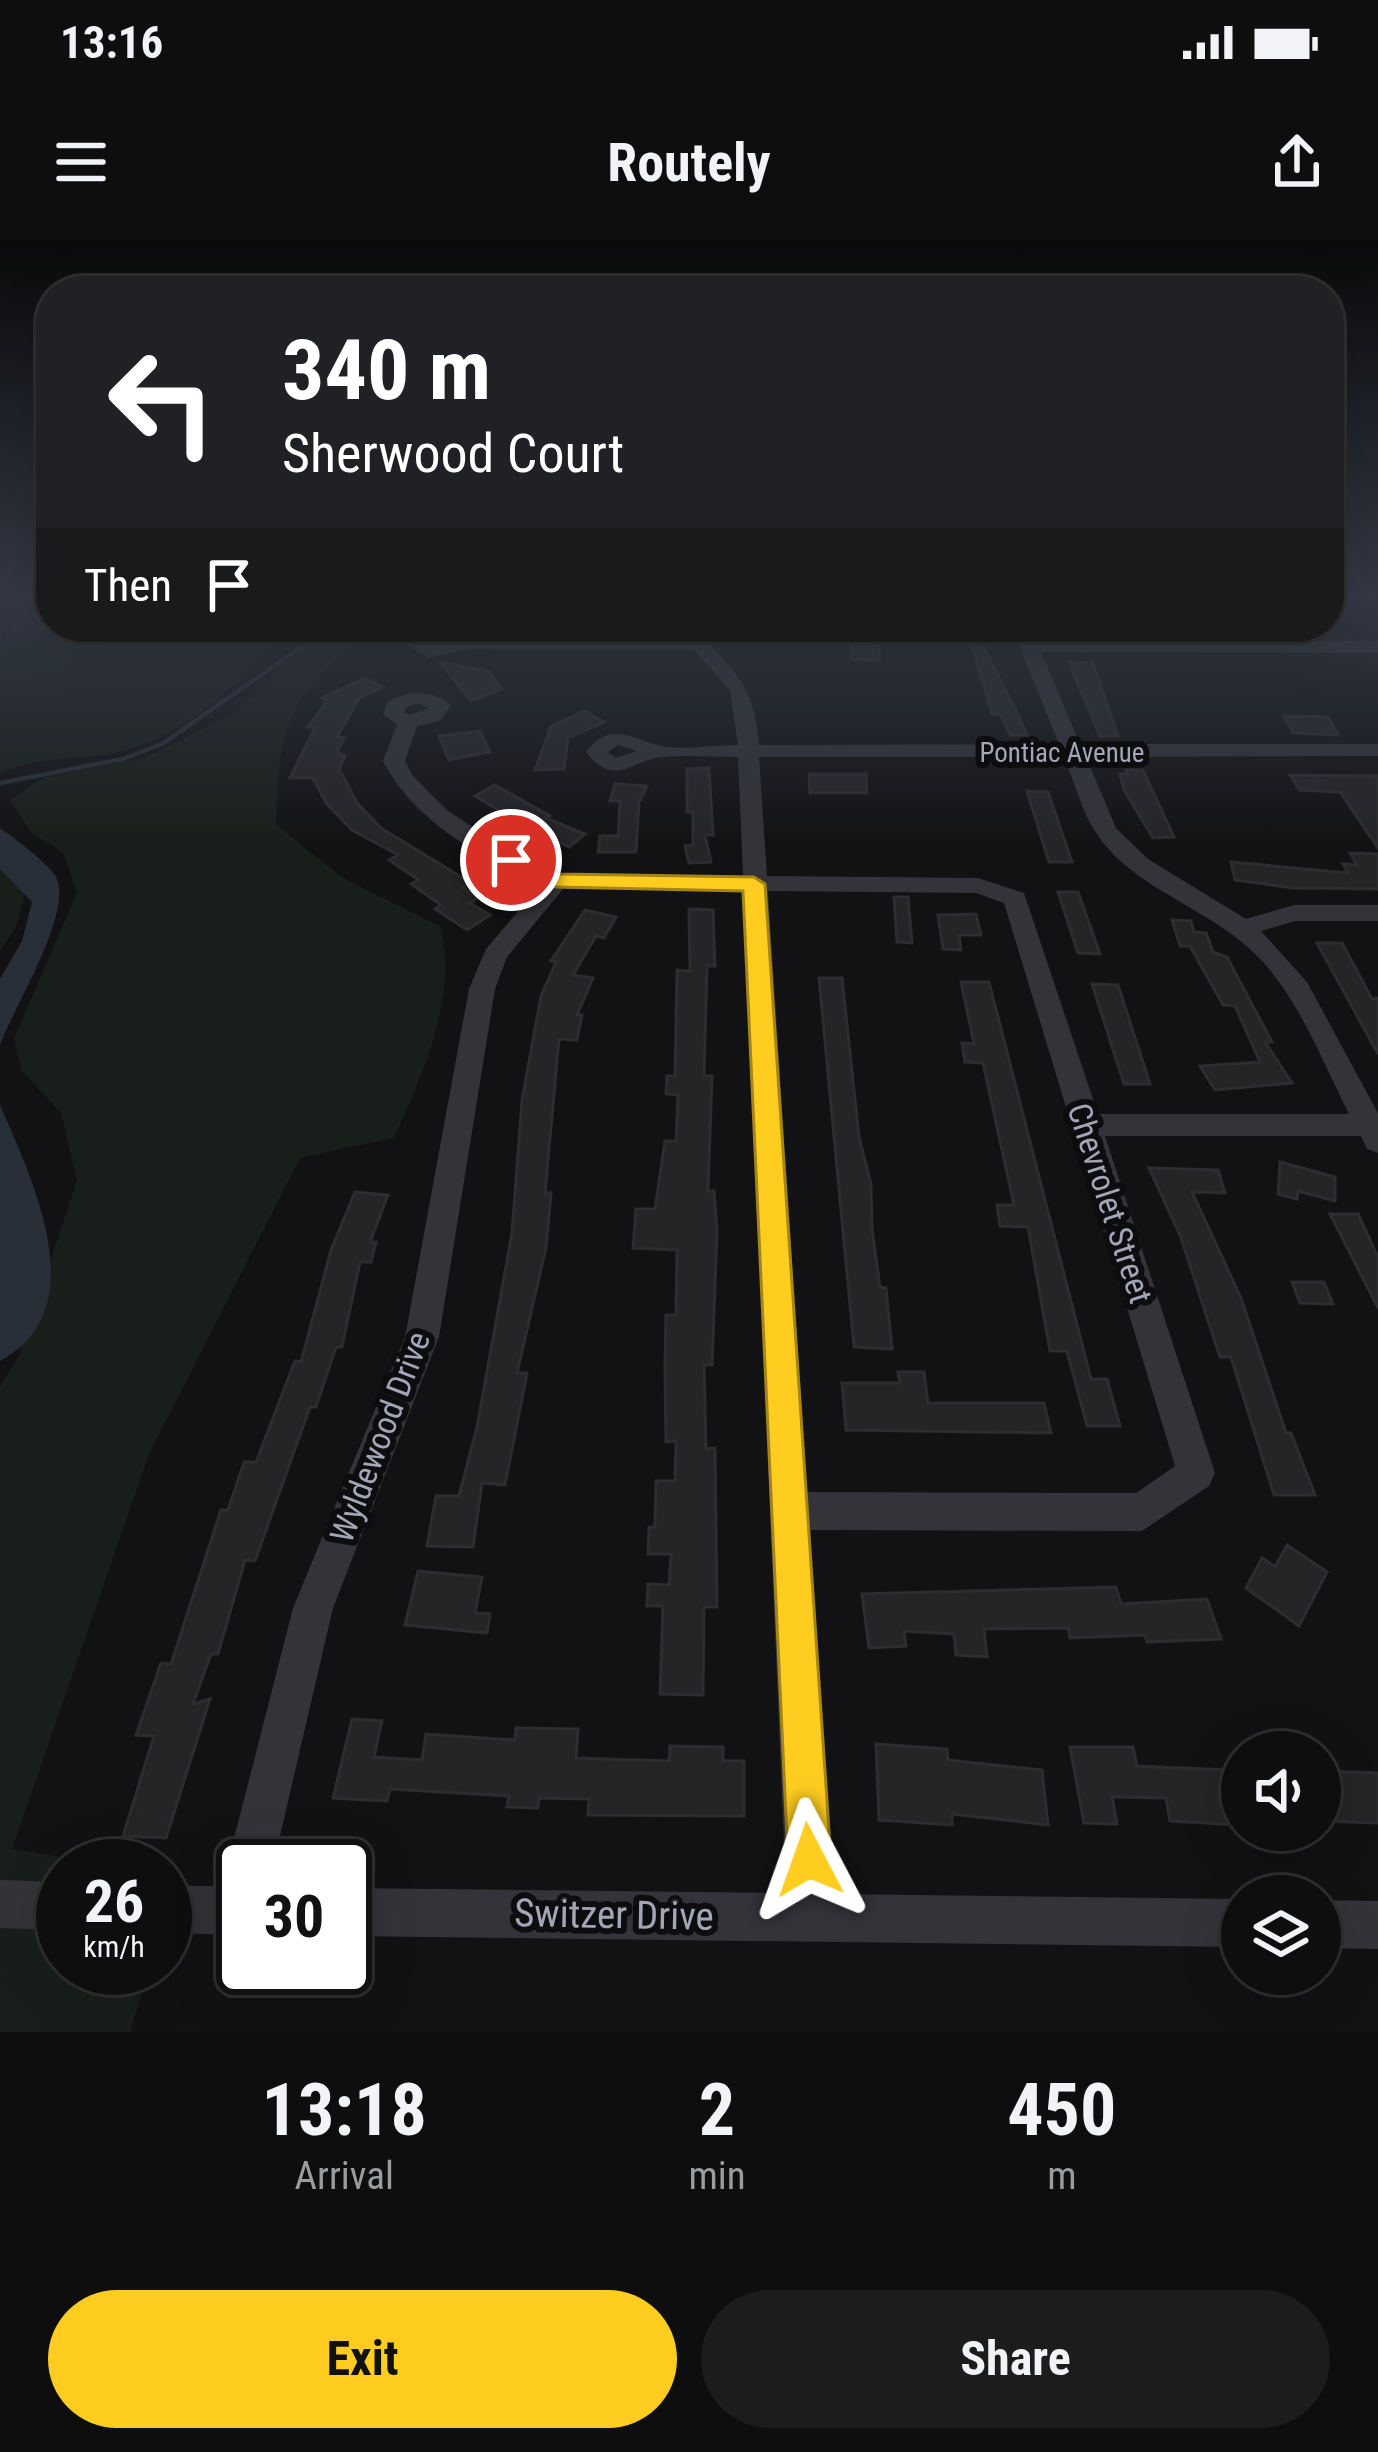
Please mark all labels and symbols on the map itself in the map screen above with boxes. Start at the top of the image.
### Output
street label: Pontiac Avenue [980,737,1144,769]
pin [460,809,562,911]
street label: Chevrolet Street [1059,1098,1161,1308]
street label: Wyldewood Drive [322,1326,438,1548]
position arrow [746,1797,872,1923]
speed limit sign: 30 [216,1839,372,1995]
street label: Switzer Drive [514,1890,714,1940]

